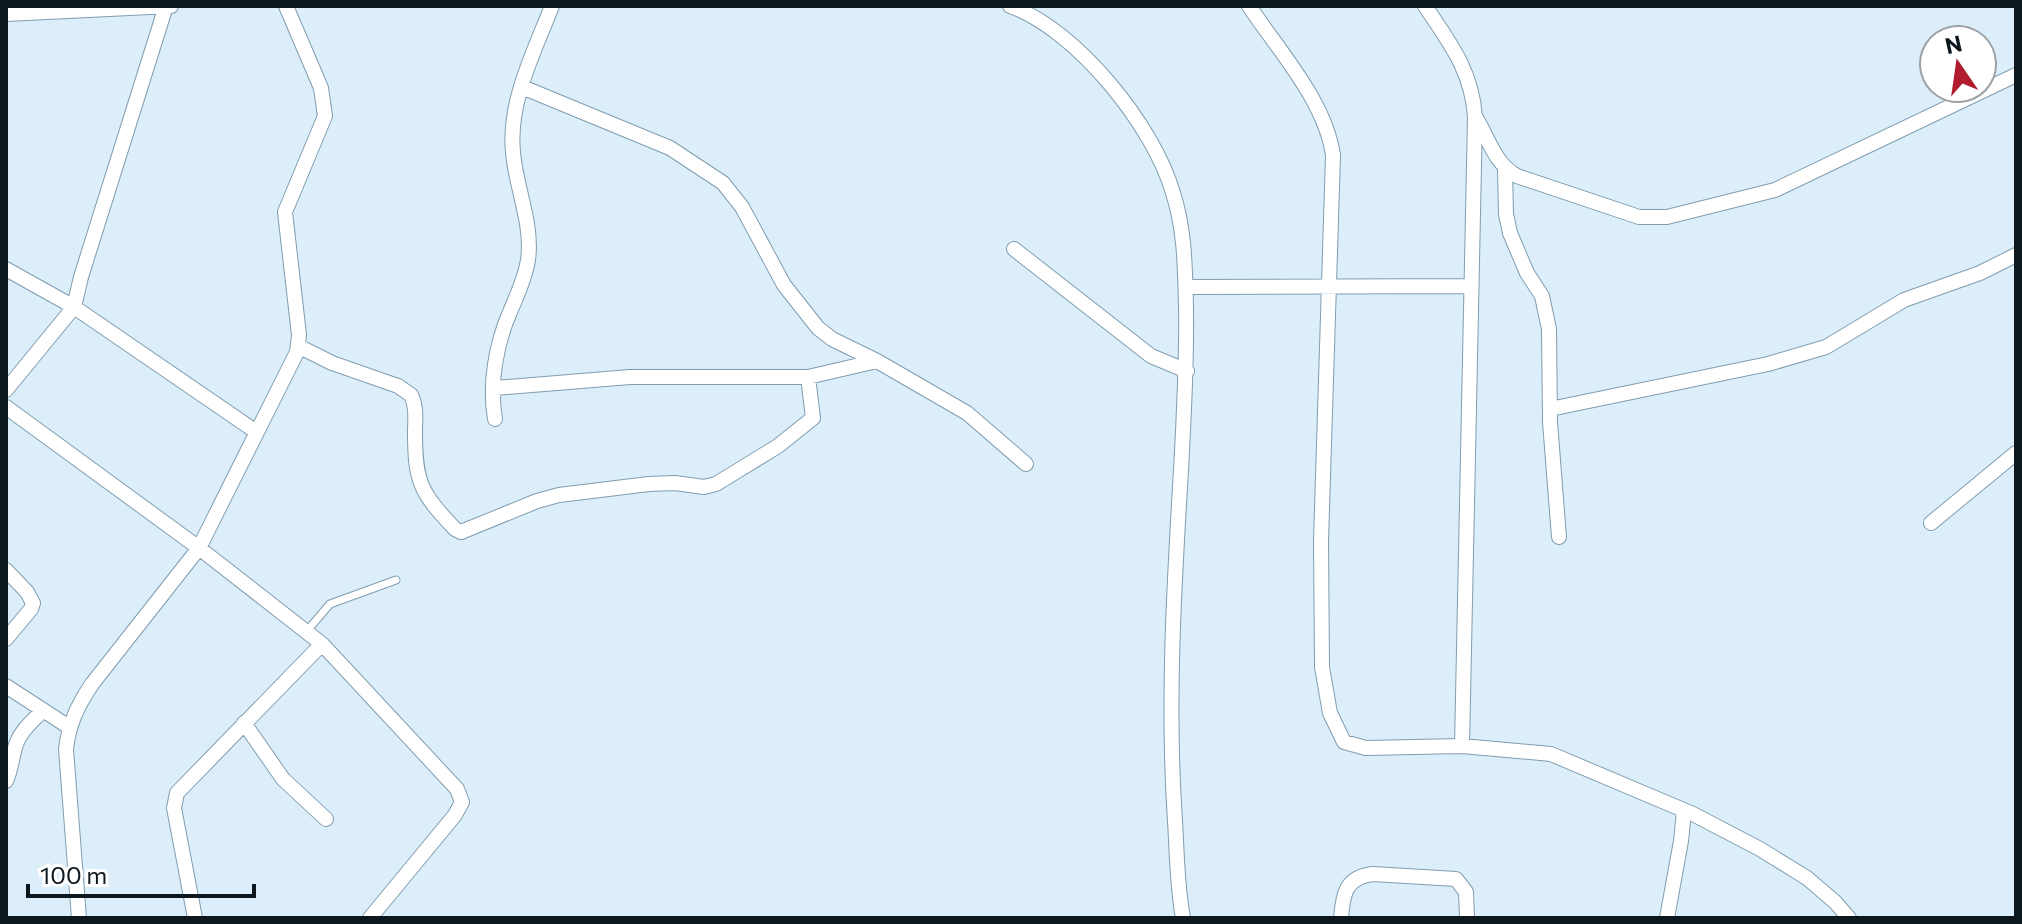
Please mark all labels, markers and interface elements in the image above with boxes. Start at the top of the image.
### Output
north arrow [1918,24,1998,104]
text: N [1942,29,1964,59]
scale bar [28,848,254,898]
text: 100 m [40,860,107,889]

